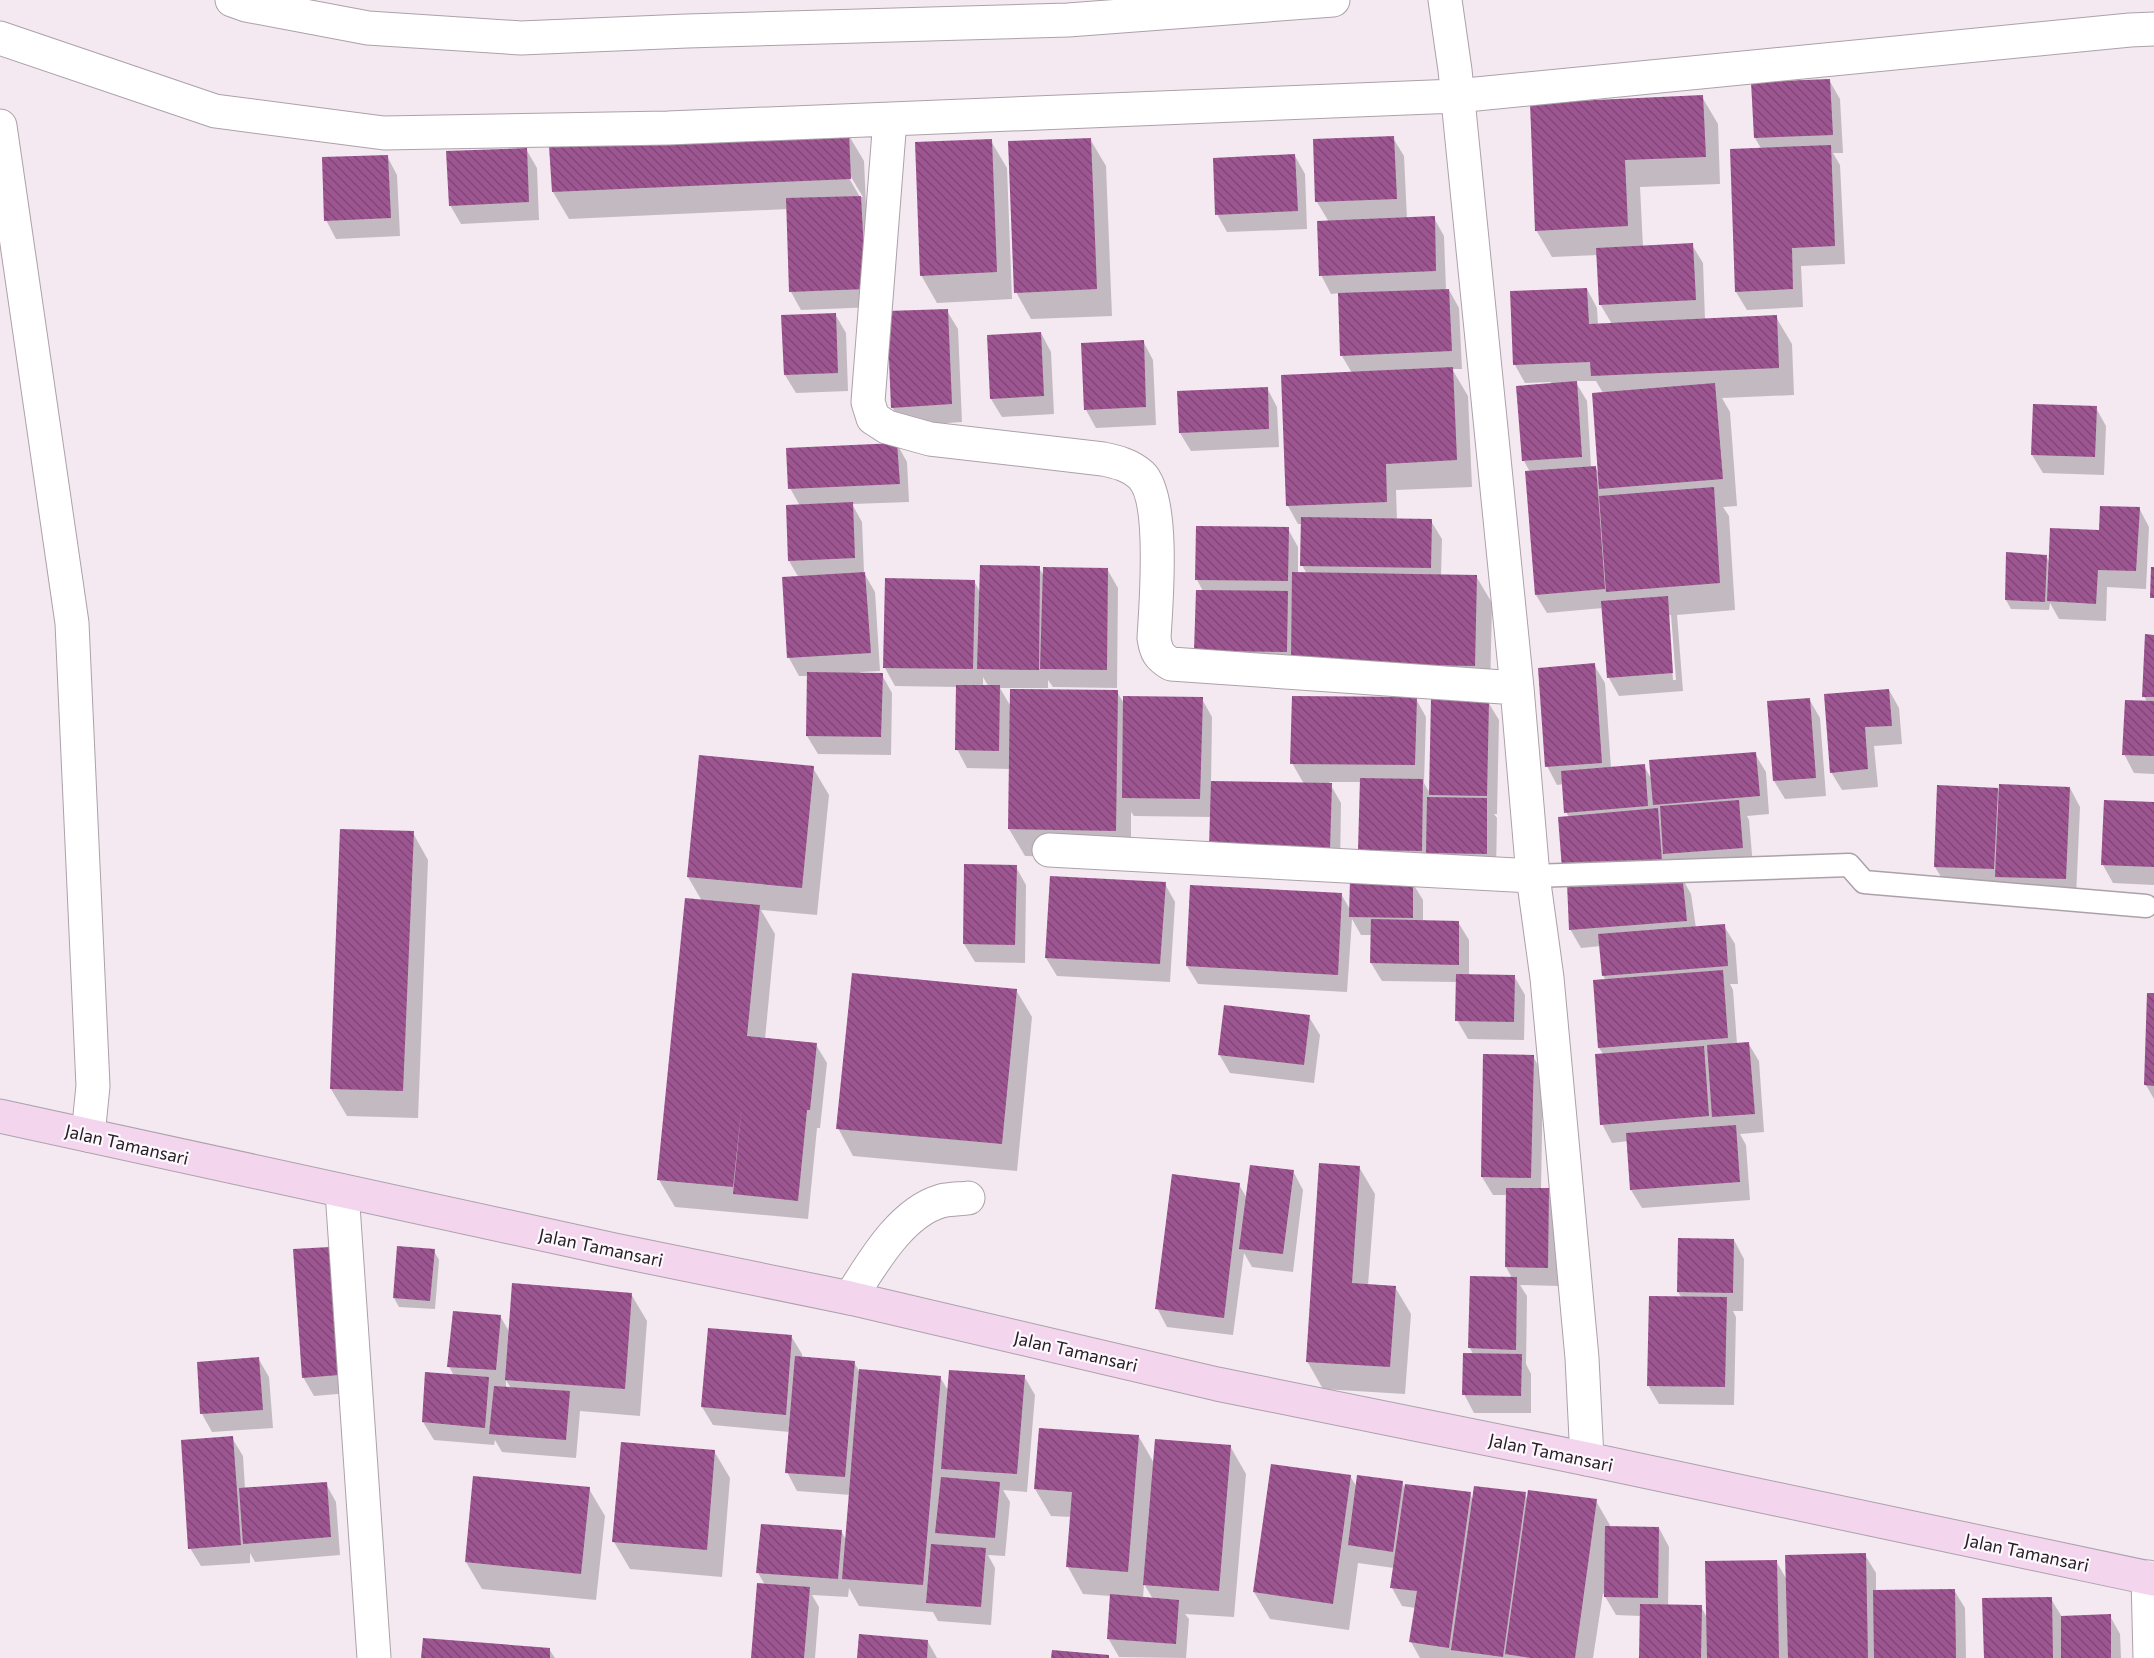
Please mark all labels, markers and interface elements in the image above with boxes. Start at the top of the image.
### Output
street label: Jalan Tamansari [63,1119,191,1169]
street label: Jalan Tamansari [537,1223,665,1271]
street label: Jalan Tamansari [1012,1326,1140,1376]
street label: Jalan Tamansari [1487,1428,1615,1476]
street label: Jalan Tamansari [1963,1528,2091,1576]

